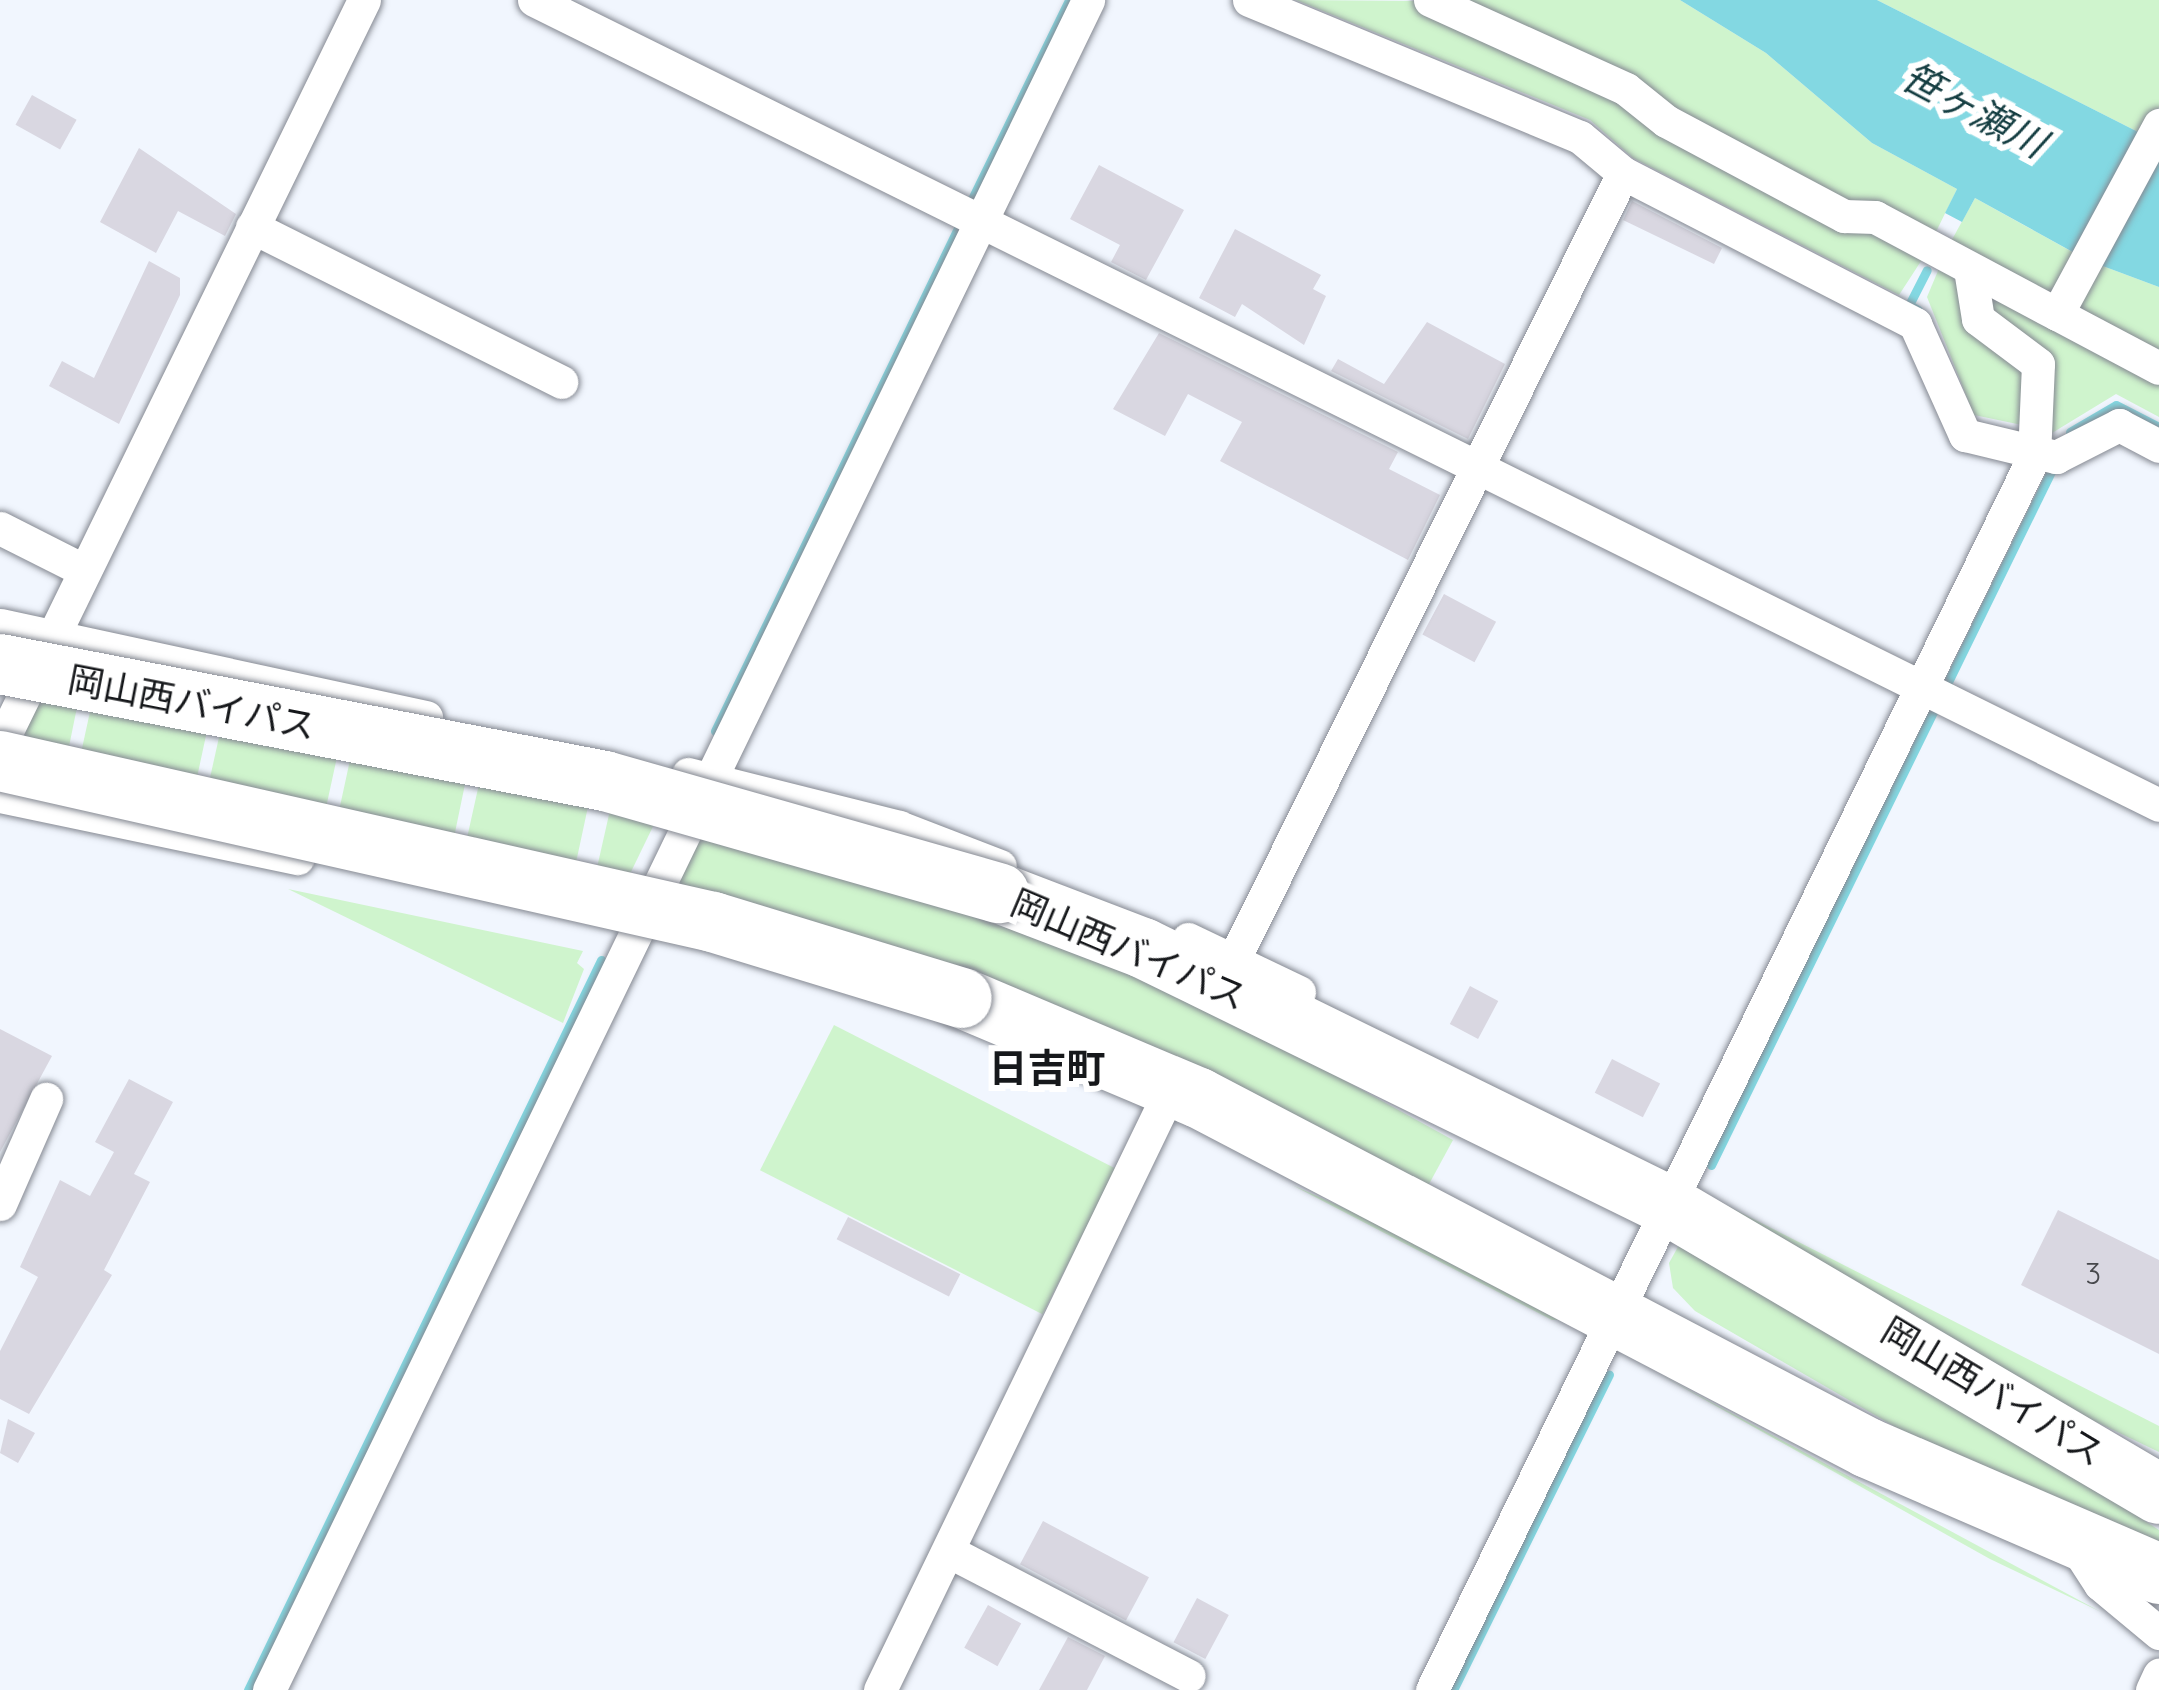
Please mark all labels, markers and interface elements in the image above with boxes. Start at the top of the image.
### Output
water label: 笹ヶ瀬川 [1894,53,2054,167]
street label: 岡山西バイパス [64,657,320,747]
street label: 岡山西バイパス [1005,880,1253,1018]
district label: 日吉町 [989,1045,1105,1091]
house number: 3 [2085,1255,2101,1291]
street label: 岡山西バイパス [1874,1308,2112,1474]

